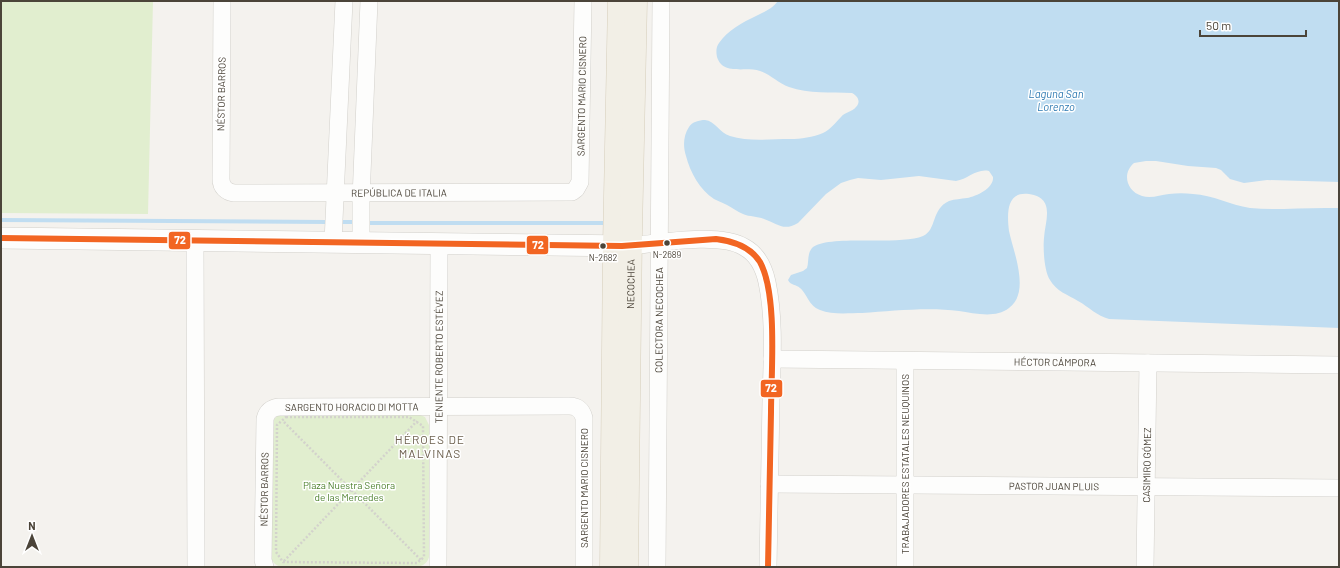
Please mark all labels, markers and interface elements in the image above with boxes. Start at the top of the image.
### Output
scale bar [1200,12,1306,38]
text: 50 m [1206,18,1231,32]
street label: SARGENTO MARIO CISNERO [574,36,588,156]
street label: NÉSTOR BARROS [214,57,228,131]
water label: Laguna San Lorenzo [1029,87,1084,113]
street label: REPÚBLICA DE ITALIA [351,186,447,199]
line badge: 72 [168,231,191,250]
text: 72 [174,233,186,246]
line badge: 72 [526,235,549,255]
text: 72 [532,238,544,251]
marker: N-2689 [662,238,672,248]
marker: N-2682 [598,241,608,251]
place label: N-2689 [653,249,682,260]
place label: N-2682 [589,252,617,263]
street label: NECOCHEA [624,259,637,309]
street label: COLECTORA NECOCHEA [652,267,665,373]
street label: TENIENTE ROBERTO ESTÉVEZ [432,291,445,423]
street label: HÉCTOR CÁMPORA [1014,356,1096,368]
street label: TRABAJADORES ESTATALES NEUQUINOS [899,374,911,554]
line badge: 72 [760,379,783,398]
text: 72 [765,381,777,394]
street label: SARGENTO HORACIO DI MOTTA [285,401,419,413]
street label: CASIMIRO GÓMEZ [1140,427,1153,503]
street label: SARGENTO MARIO CISNERO [578,428,590,548]
district label: HÉROES DE MALVINAS [395,432,465,460]
street label: NÉSTOR BARROS [257,452,271,527]
park label: Plaza Nuestra Señora de las Mercedes [303,479,395,503]
street label: PASTOR JUAN PLUIS [1009,480,1099,492]
north arrow [12,516,52,556]
text: N [28,519,36,532]

